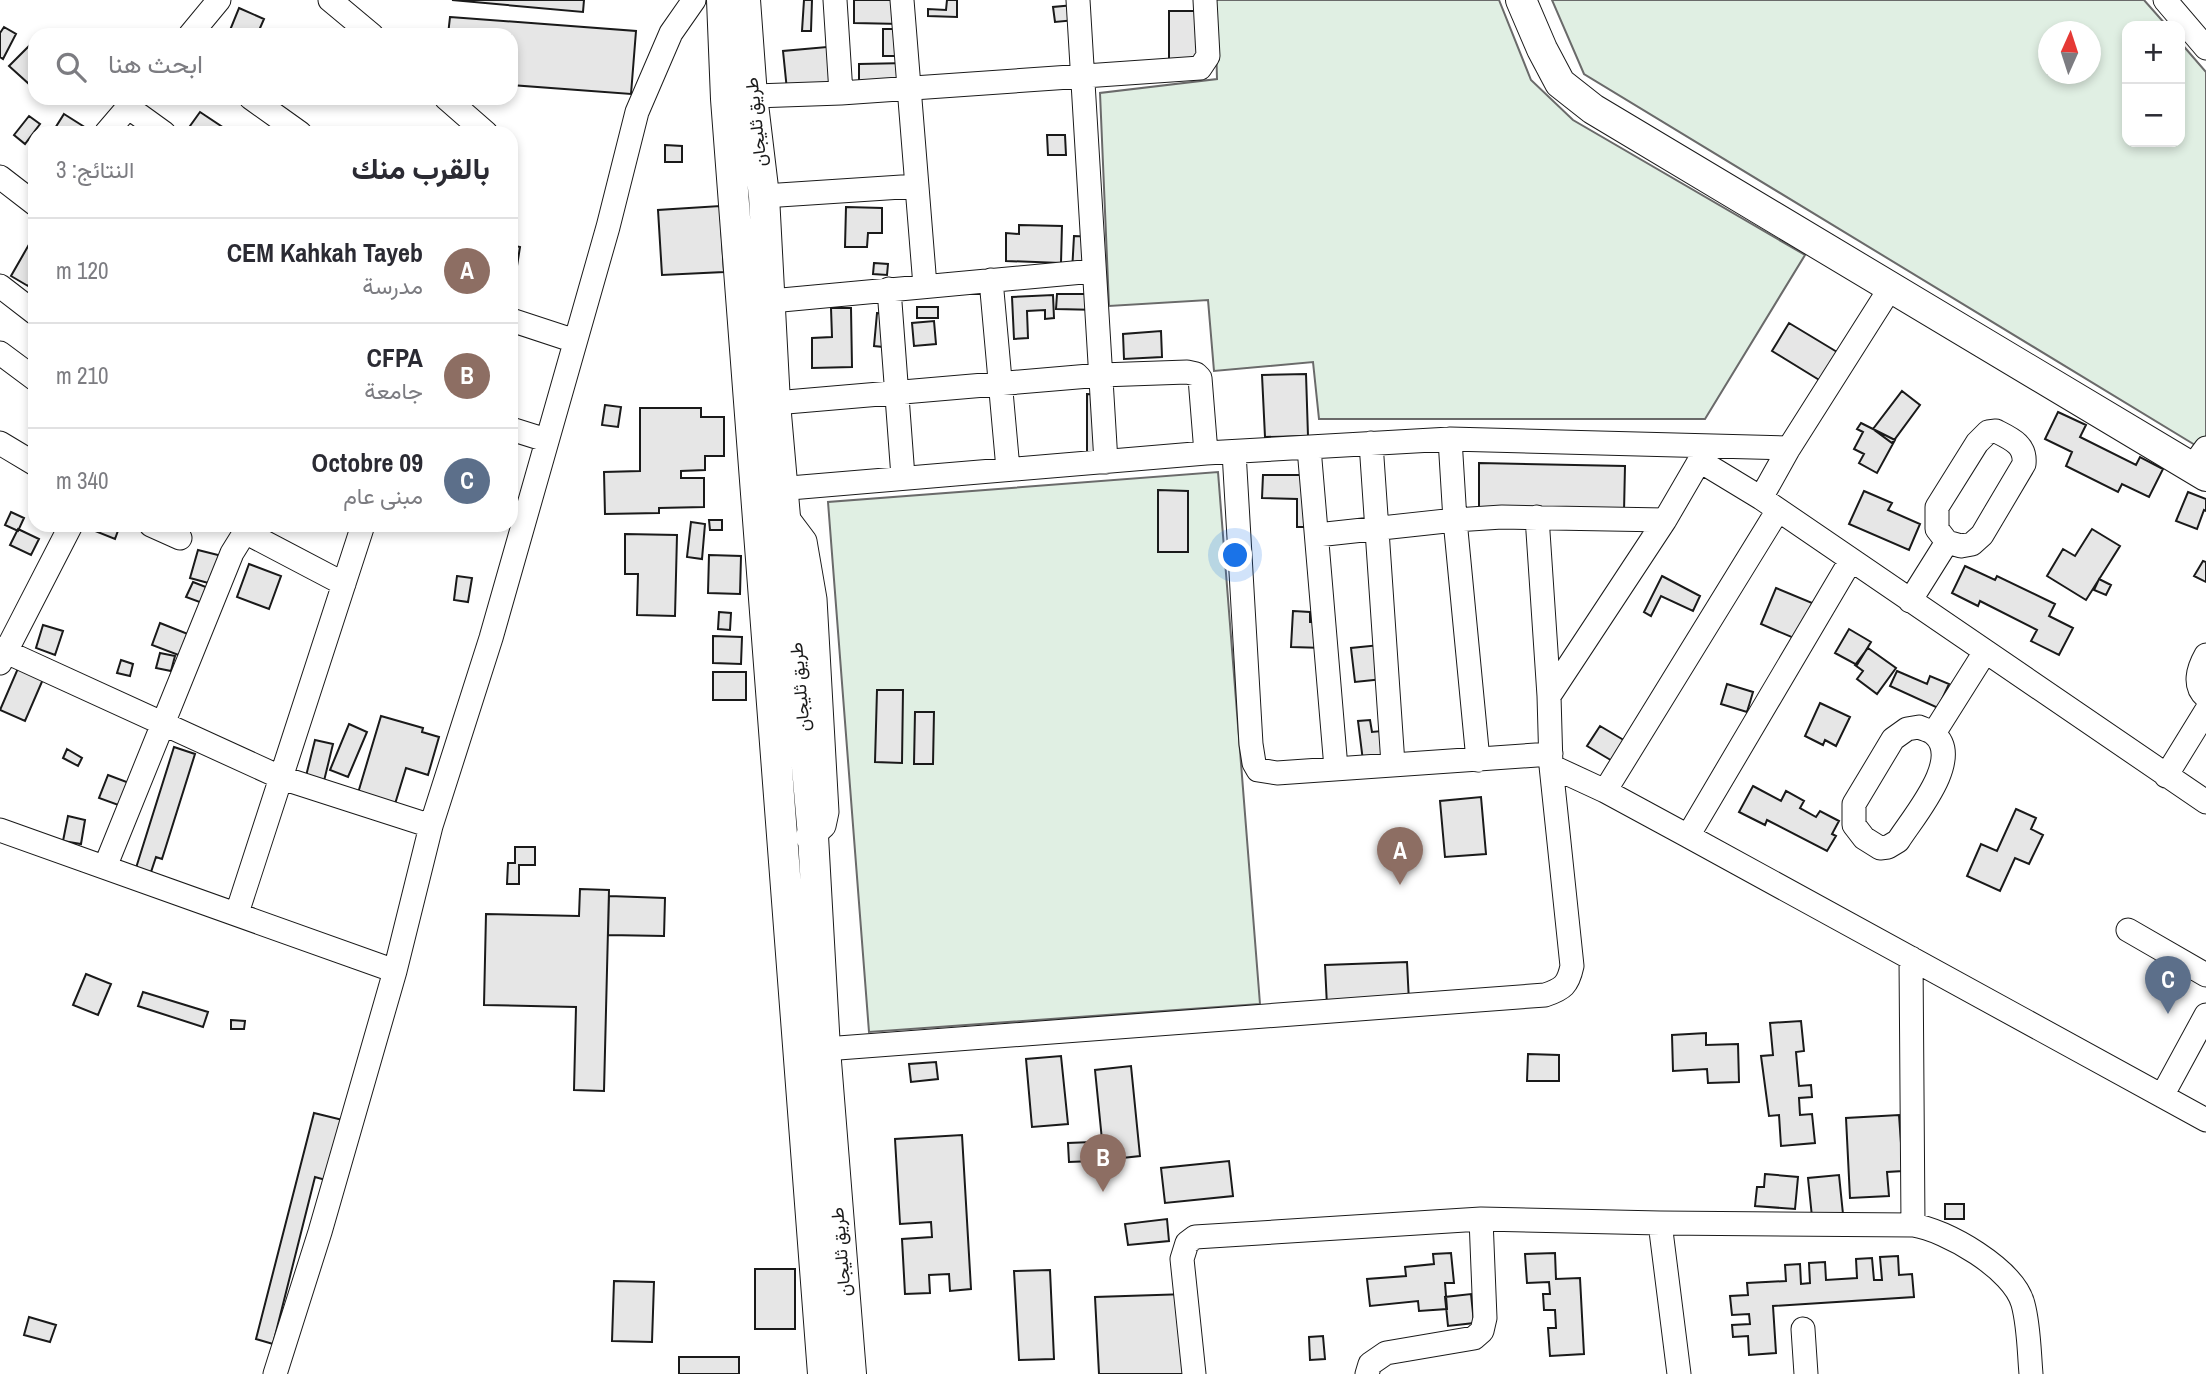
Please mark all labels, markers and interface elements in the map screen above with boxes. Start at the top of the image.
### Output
north arrow [2038,21,2101,84]
map controls [2122,21,2185,147]
button: + [2122,21,2185,84]
search box [28,28,518,105]
text: ابحث هنا [108,46,203,81]
icon: search [52,48,90,86]
street label: طريق ثليجان [738,76,773,168]
button: − [2122,84,2185,147]
text: بالقرب منك [351,148,490,188]
text: النتائج: 3 [56,154,134,185]
text: CEM Kahkah Tayeb [227,235,423,270]
text: 120 m [56,255,108,286]
text: A [460,255,474,286]
text: مدرسة [362,270,423,301]
text: CFPA [367,340,423,375]
text: 210 m [56,360,108,391]
text: B [460,360,474,391]
text: جامعة [364,375,423,406]
text: 09 Octobre [312,445,423,480]
text: 340 m [56,465,108,496]
text: C [460,465,474,496]
text: مبنى عام [343,480,423,511]
your location [1218,538,1252,572]
street label: طريق ثليجان [783,641,816,733]
pin: A [1377,827,1423,885]
pin: C [2145,956,2191,1014]
pin: B [1080,1134,1126,1192]
street label: طريق ثليجان [824,1206,857,1298]

